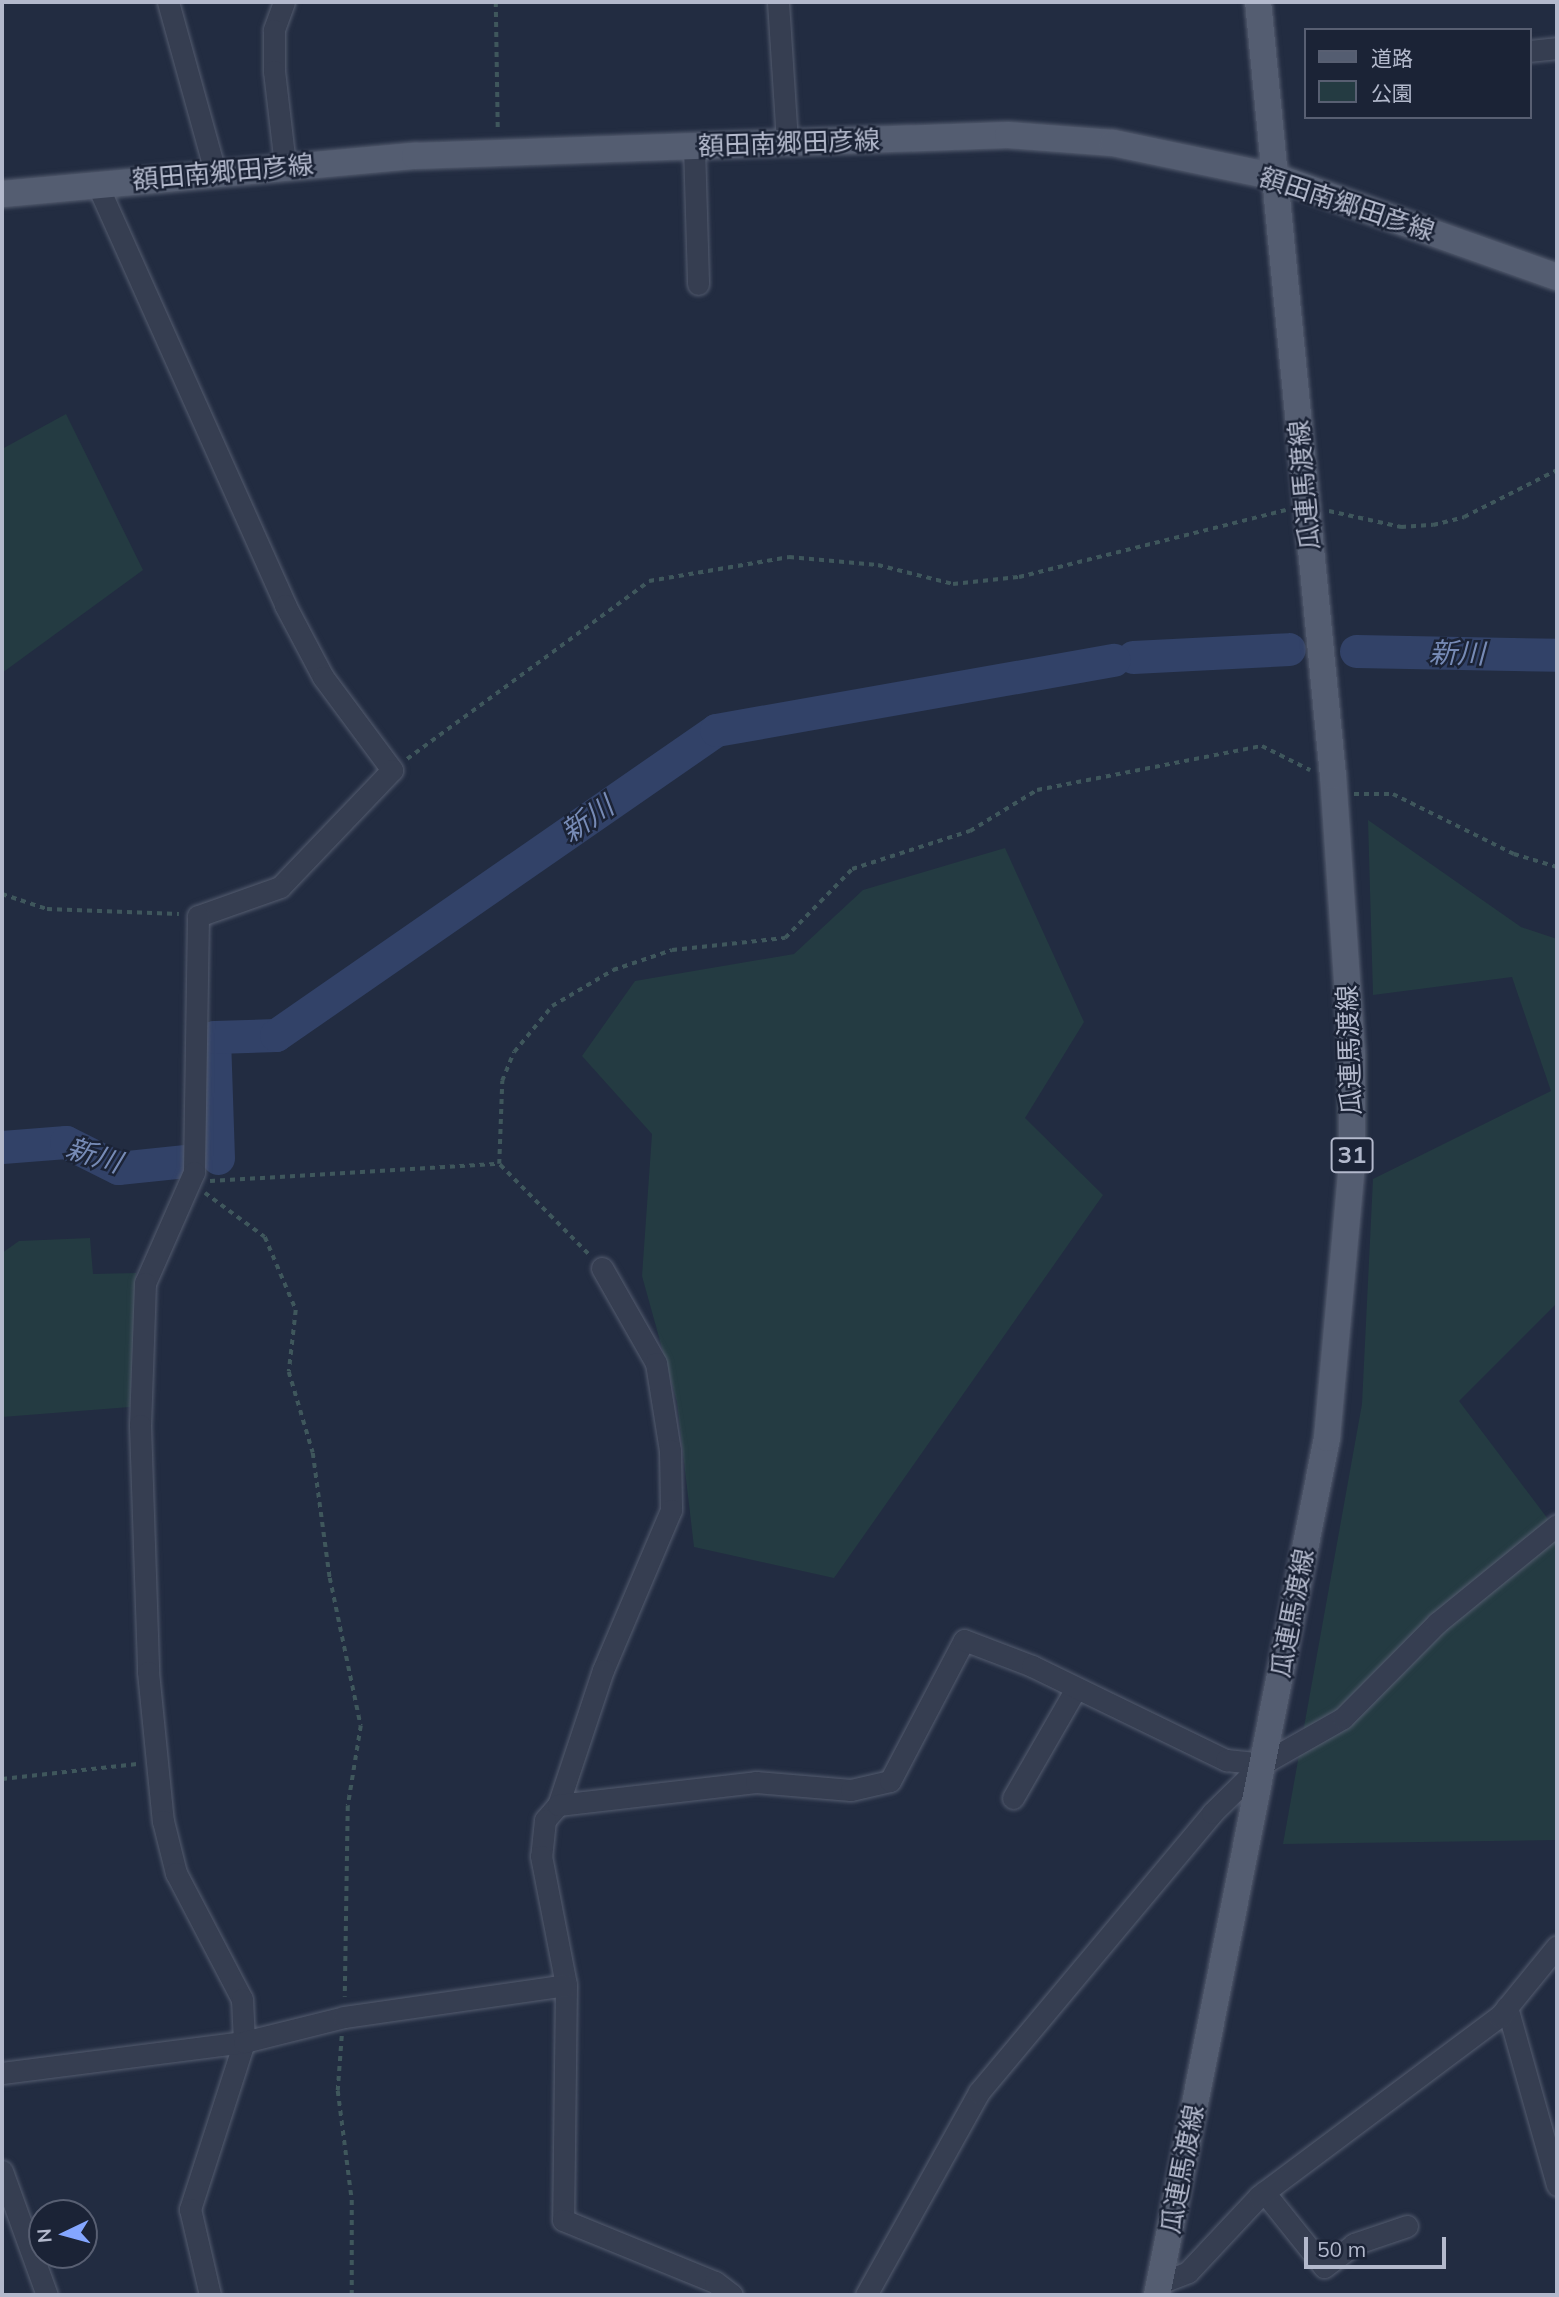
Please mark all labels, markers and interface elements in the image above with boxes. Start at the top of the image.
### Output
legend [1304,28,1531,119]
text: 道路 [1371,45,1413,71]
text: 公園 [1371,80,1413,106]
street label: 額田南郷田彦線 [698,124,880,162]
street label: 額田南郷田彦線 [131,149,315,195]
street label: 額田南郷田彦線 [1256,161,1438,247]
street label: 瓜連馬渡線 [1283,419,1325,551]
water label: 新川 [1429,636,1485,670]
water label: 新川 [554,789,620,849]
street label: 瓜連馬渡線 [1331,984,1367,1116]
water label: 新川 [62,1131,126,1179]
road number: 31 [1329,1134,1375,1176]
street label: 瓜連馬渡線 [1264,1546,1320,1680]
street label: 瓜連馬渡線 [1154,2102,1210,2236]
north arrow [28,2199,98,2269]
scale bar [1307,2224,1449,2268]
text: N [31,2227,57,2244]
text: 50 m [1317,2236,1366,2262]

